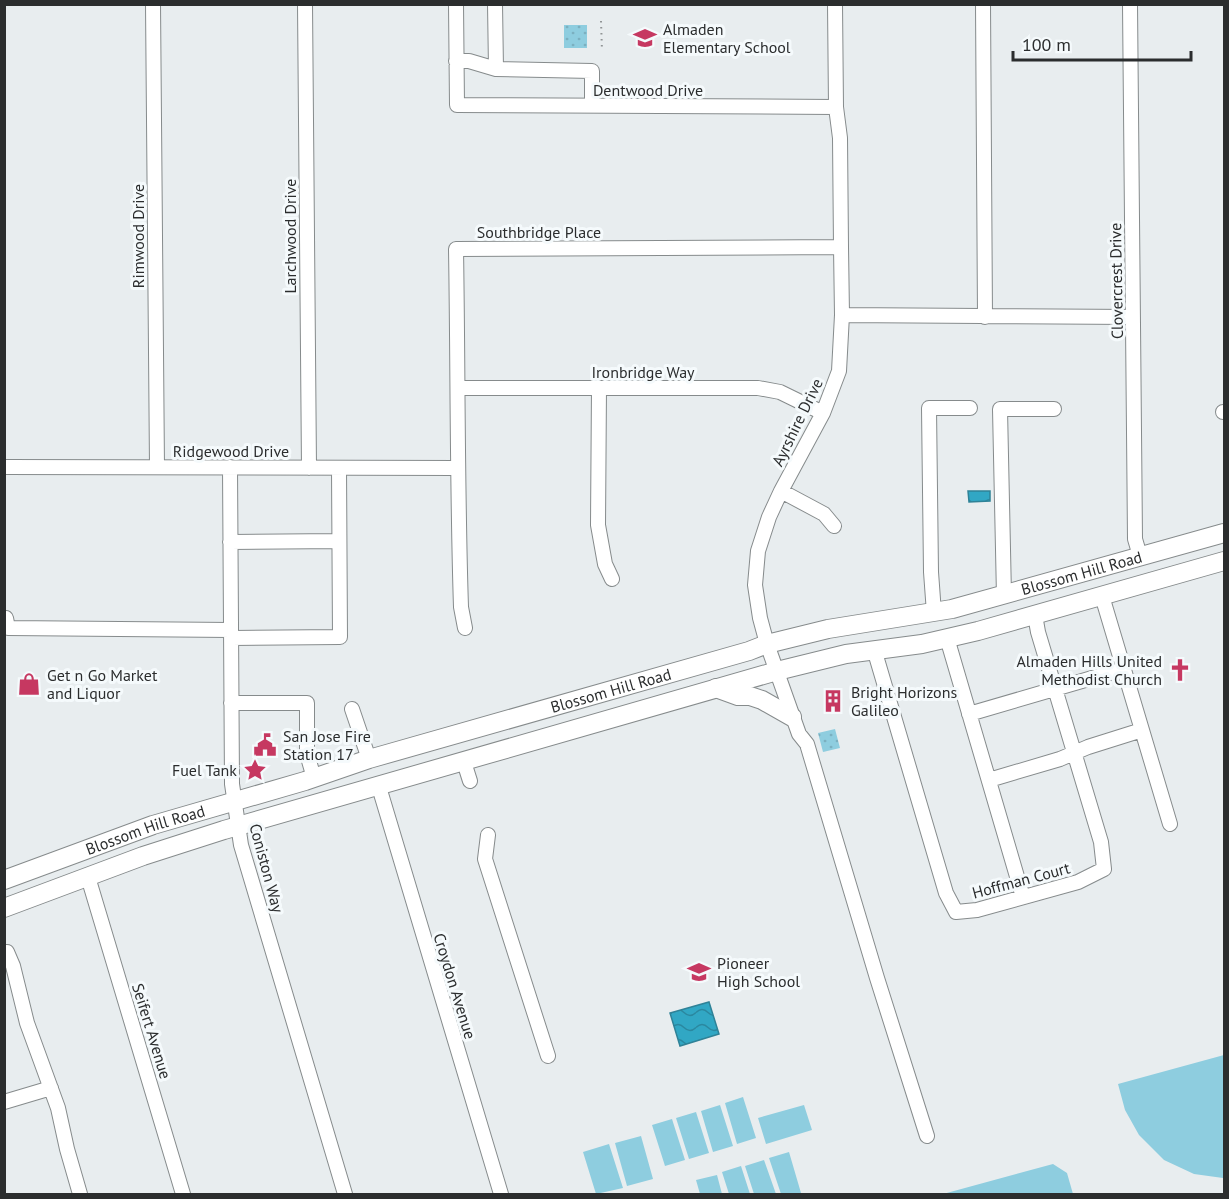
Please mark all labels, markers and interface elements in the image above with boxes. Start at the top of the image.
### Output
place label: Almaden Elementary School [663,19,791,57]
scale bar [1013,24,1192,62]
school or university icon: Almaden Elementary School [632,25,658,51]
text: 100 m [1022,33,1071,56]
street label: Dentwood Drive [593,80,703,100]
street label: Larchwood Drive [280,179,300,293]
street label: Rimwood Drive [128,184,148,288]
street label: Southbridge Place [477,222,601,242]
street label: Clovercrest Drive [1105,223,1127,339]
street label: Ironbridge Way [591,362,695,382]
street label: Ayrshire Drive [767,375,827,469]
street label: Ridgewood Drive [173,441,289,461]
street label: Blossom Hill Road [1019,546,1144,599]
place label: Almaden Hills United Methodist Church [1016,651,1162,689]
church icon: Almaden Hills United Methodist Church [1167,657,1193,683]
street label: Blossom Hill Road [548,664,673,717]
place label: Get n Go Market and Liquor [47,665,158,703]
shop icon: Get n Go Market and Liquor [16,671,42,697]
place label: Bright Horizons Galileo [851,682,957,720]
building icon: Bright Horizons Galileo [820,688,846,714]
place label: San Jose Fire Station 17 [283,726,371,764]
public building icon: San Jose Fire Station 17 [252,732,278,758]
place icon: Fuel Tank [242,757,268,783]
place label: Fuel Tank [172,760,237,780]
street label: Blossom Hill Road [83,801,207,859]
street label: Coniston Way [246,821,289,915]
street label: Hoffman Court [970,857,1073,903]
street label: Croydon Avenue [429,931,481,1041]
place label: Pioneer High School [717,953,800,991]
school or university icon: Pioneer High School [686,959,712,985]
street label: Seifert Avenue [128,981,176,1081]

